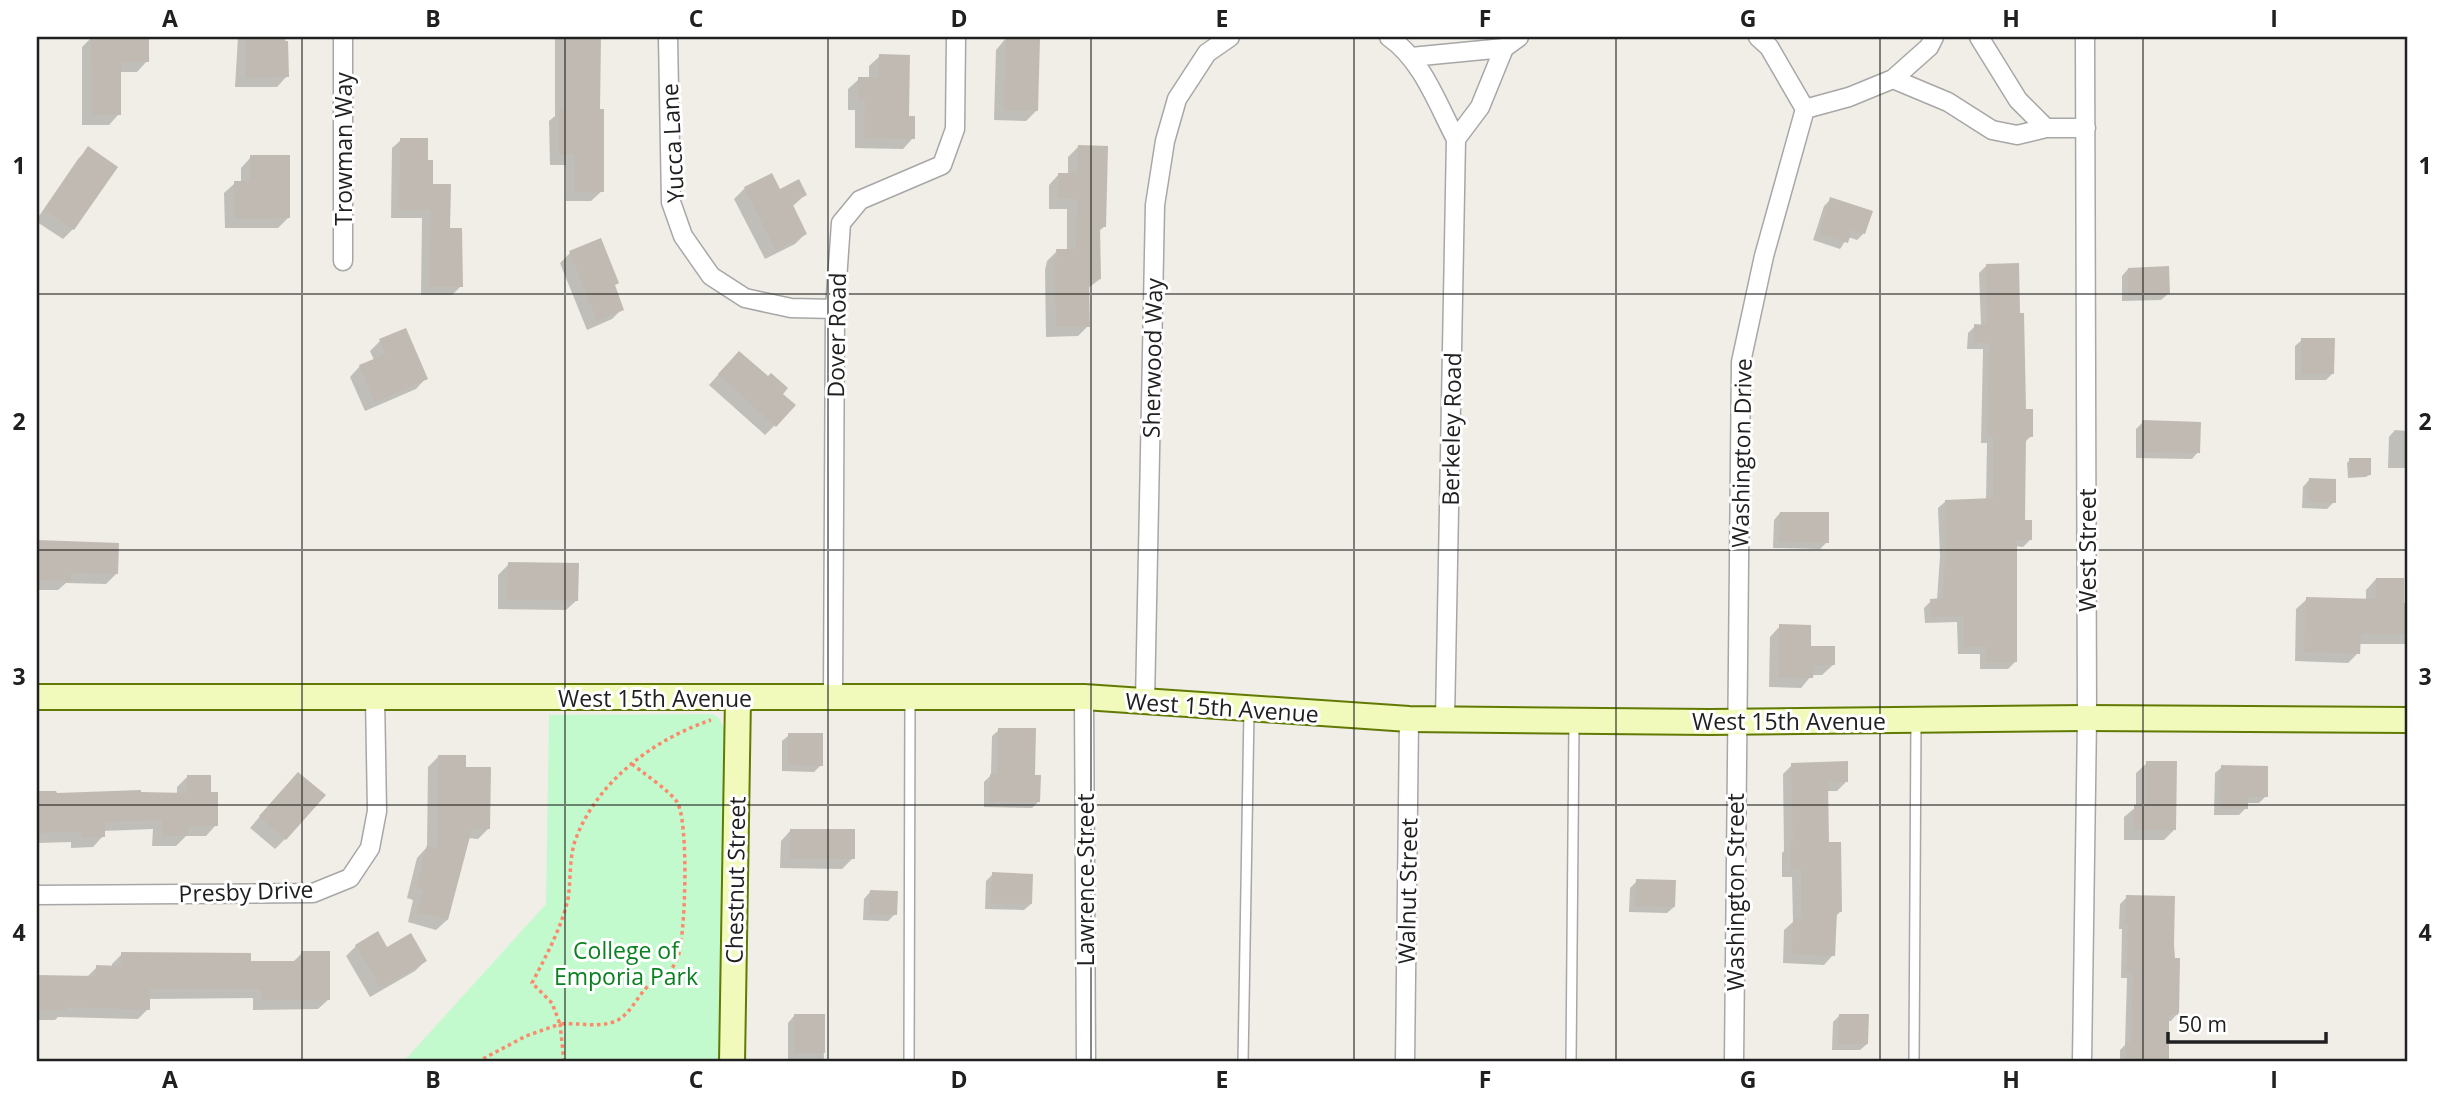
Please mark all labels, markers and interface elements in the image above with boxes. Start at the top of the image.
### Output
text: A [162,2,178,34]
text: B [425,2,441,34]
text: C [689,2,703,34]
text: D [950,2,968,34]
text: E [1216,2,1228,34]
text: F [1479,2,1491,34]
text: G [1740,2,1756,34]
text: H [2002,2,2020,34]
text: I [2270,2,2278,34]
street label: Trowman Way [327,72,359,226]
street label: Yucca Lane [653,82,691,204]
text: 1 [12,149,26,181]
text: 1 [2418,149,2432,181]
street label: Dover Road [819,272,853,398]
street label: Sherwood Way [1135,277,1169,438]
street label: Berkeley Road [1434,352,1468,506]
street label: Washington Drive [1723,358,1759,548]
text: 2 [12,405,26,437]
text: 2 [2418,405,2432,437]
street label: West Street [2071,488,2103,612]
text: 3 [12,660,26,692]
text: 3 [2418,660,2432,692]
street label: West 15th Avenue [558,682,752,714]
street label: West 15th Avenue [1124,684,1320,730]
street label: West 15th Avenue [1692,705,1886,737]
street label: Lawrence Street [1069,793,1101,967]
street label: Washington Street [1719,793,1751,991]
street label: Chestnut Street [718,796,752,964]
street label: Walnut Street [1390,818,1424,964]
street label: Presby Drive [178,873,314,909]
text: 4 [12,916,26,948]
text: 4 [2418,916,2432,948]
park label: College of Emporia Park [554,934,698,992]
scale bar [2168,1001,2325,1045]
text: 50 m [2178,1010,2227,1038]
text: A [162,1063,178,1095]
text: B [425,1063,441,1095]
text: C [689,1063,703,1095]
text: D [950,1063,968,1095]
text: E [1216,1063,1228,1095]
text: F [1479,1063,1491,1095]
text: G [1740,1063,1756,1095]
text: H [2002,1063,2020,1095]
text: I [2270,1063,2278,1095]

